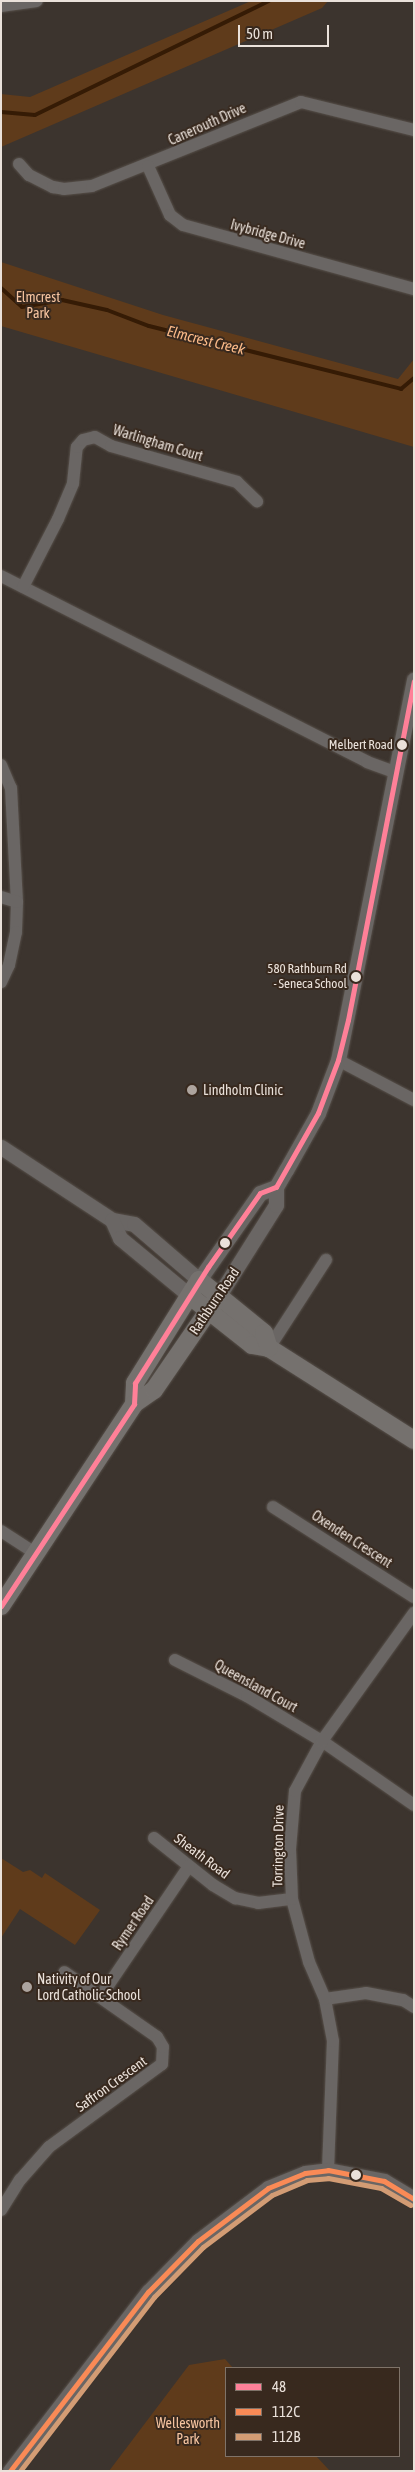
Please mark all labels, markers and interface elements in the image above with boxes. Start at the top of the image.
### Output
scale bar [240,15,331,47]
text: 50 m [246,25,273,42]
street label: Canerouth Drive [166,99,248,149]
street label: Ivybridge Drive [229,216,307,252]
park label: Elmcrest Park [16,289,60,322]
water label: Elmcrest Creek [165,322,247,358]
street label: Warlingham Court [111,421,205,465]
place label: Melbert Road [329,737,393,753]
marker: Melbert Road [397,740,407,750]
place label: 580 Rathburn Rd - Seneca School [267,962,347,993]
marker: 580 Rathburn Rd - Seneca School [351,972,361,982]
place label: Lindholm Clinic [203,1082,283,1098]
marker: Lindholm Clinic [185,1083,199,1097]
unlabelled marker [220,1238,230,1248]
street label: Rathburn Road [185,1264,243,1338]
street label: Oxenden Crescent [309,1507,395,1571]
street label: Queensland Court [211,1656,301,1716]
street label: Torrington Drive [269,1805,287,1887]
street label: Sheath Road [171,1830,233,1882]
street label: Rymer Road [109,1893,157,1953]
place label: Nativity of Our Lord Catholic School [37,1971,141,2004]
marker: Nativity of Our Lord Catholic School [21,1981,33,1993]
street label: Saffron Crescent [72,2053,150,2115]
unlabelled marker [351,2170,361,2180]
legend [225,2367,400,2457]
text: 48 [272,2378,286,2395]
text: 112C [272,2403,300,2420]
park label: Wellesworth Park [156,2415,220,2448]
text: 112B [272,2428,300,2445]

